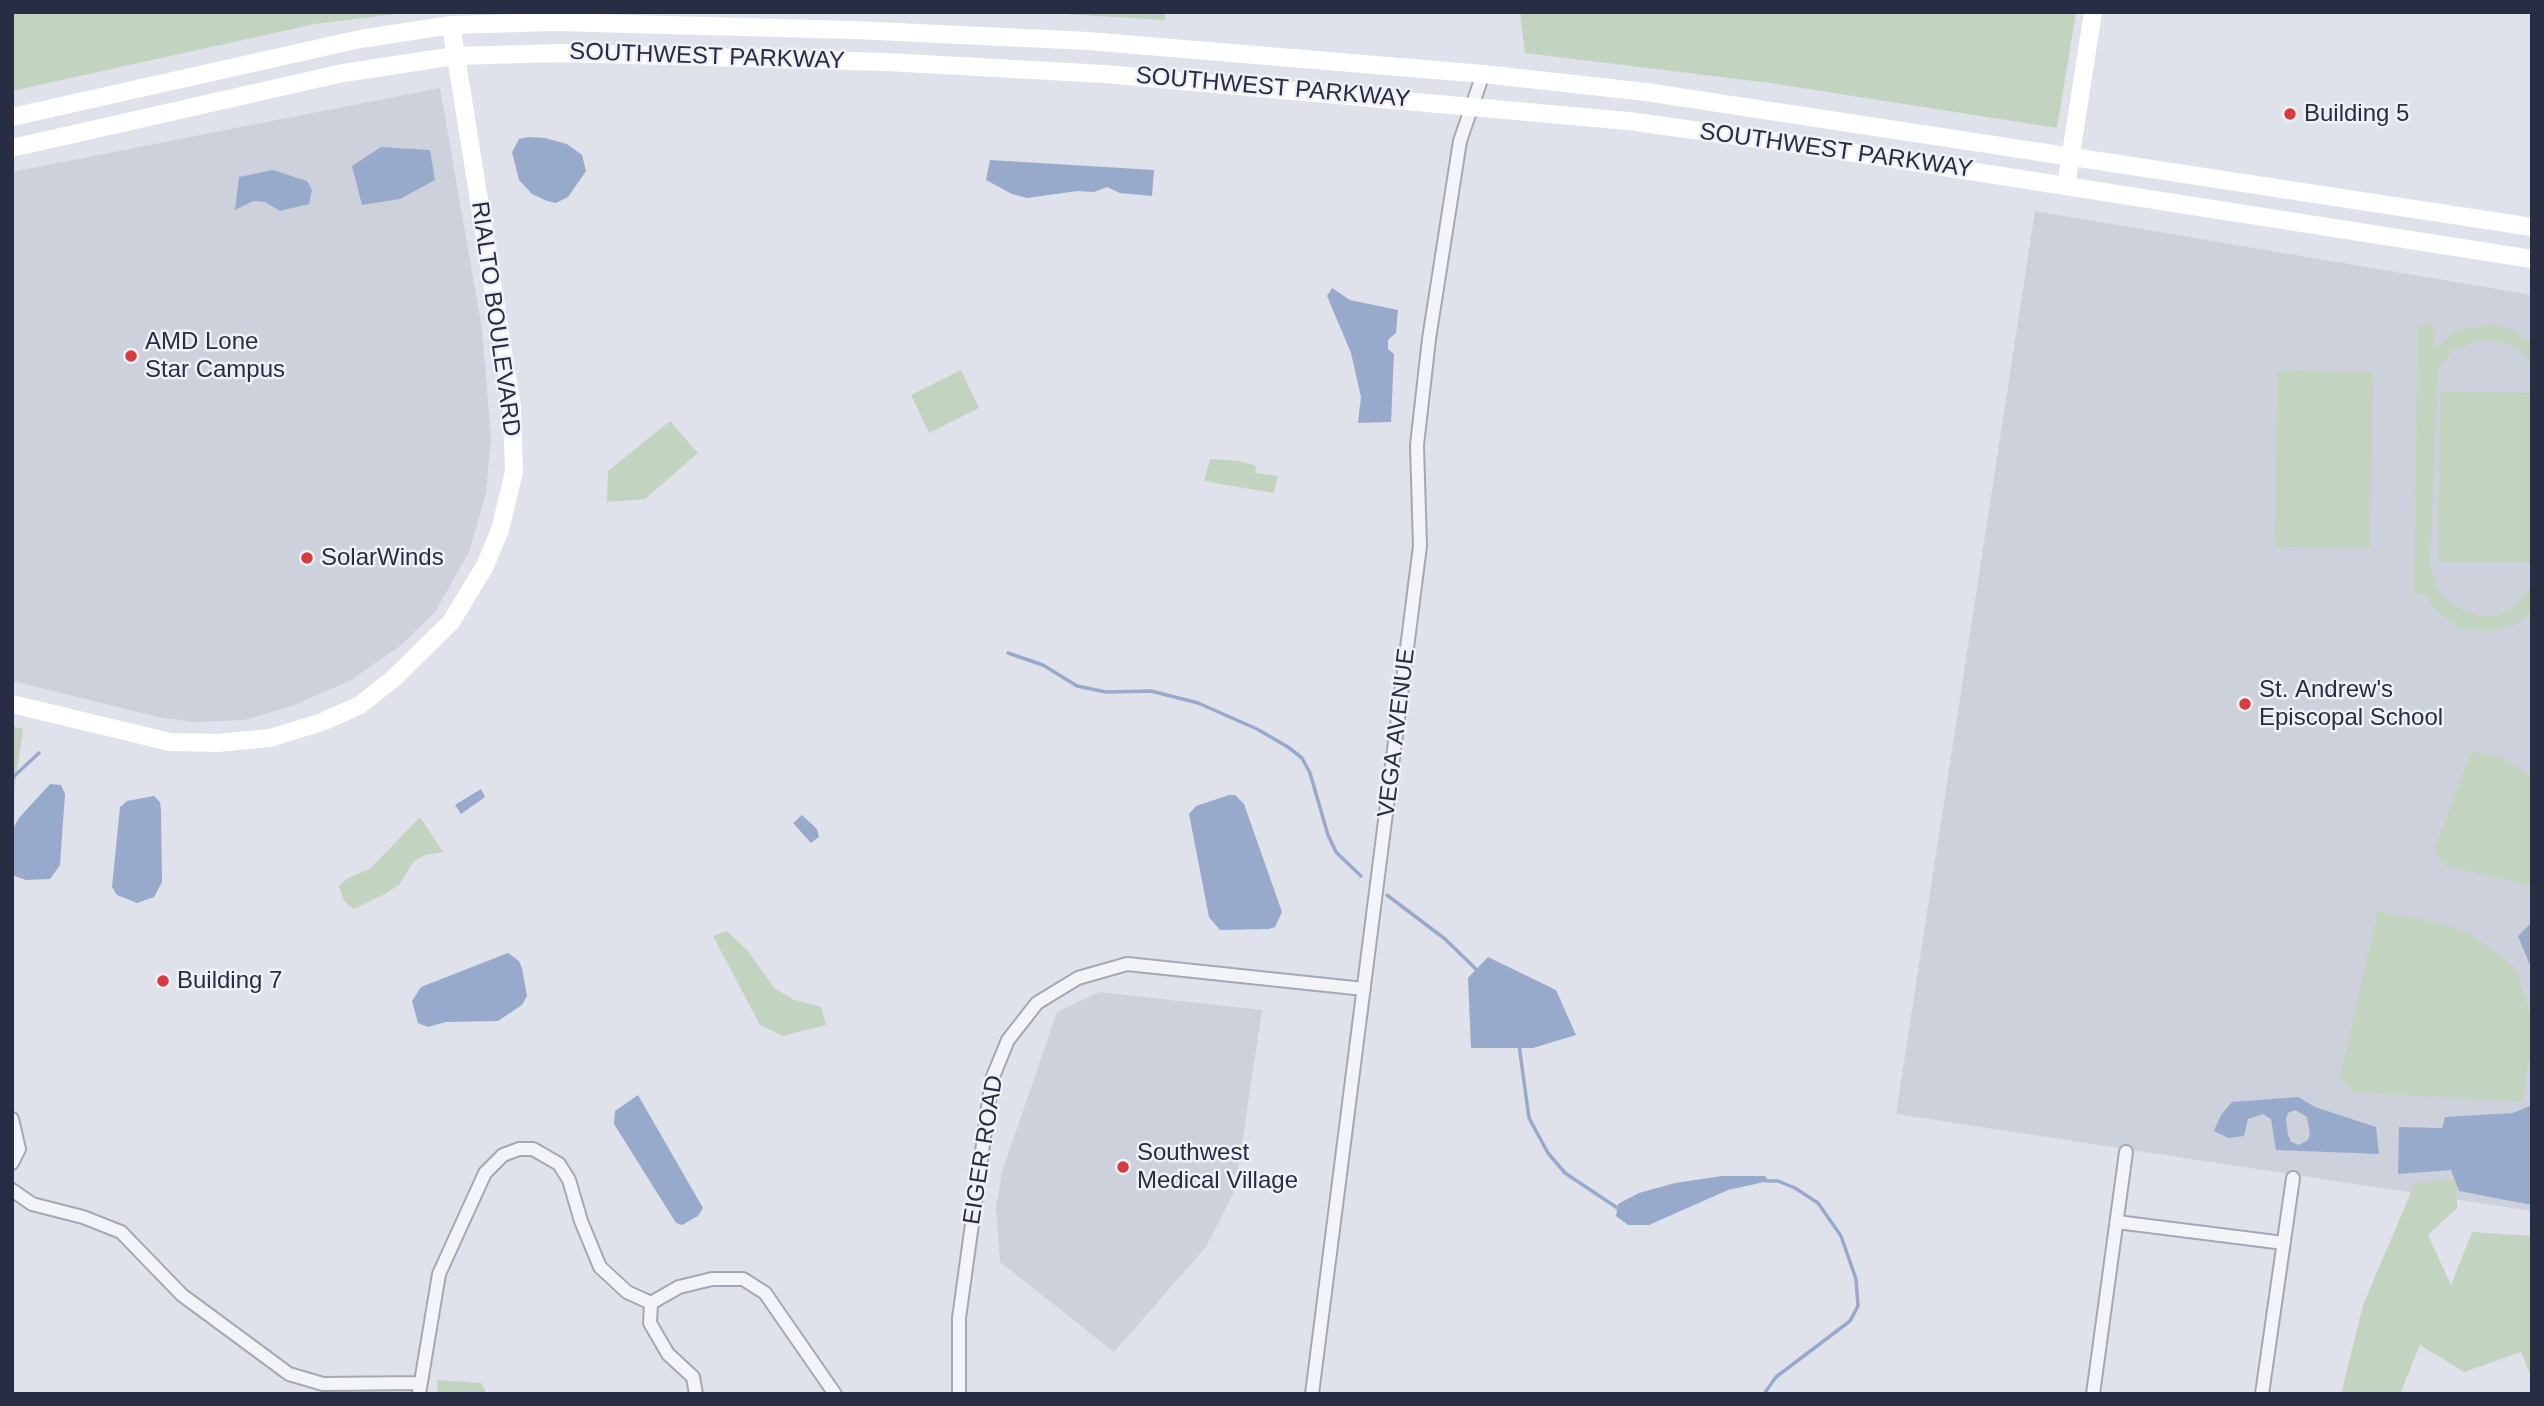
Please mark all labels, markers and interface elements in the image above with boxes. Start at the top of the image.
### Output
street label: SOUTHWEST PARKWAY [569,38,845,76]
street label: SOUTHWEST PARKWAY [1134,62,1412,114]
place label: Building 5 [2304,100,2409,128]
marker: Building 5 [2282,106,2298,122]
street label: SOUTHWEST PARKWAY [1698,118,1974,184]
street label: RIALTO BOULEVARD [464,199,526,439]
place label: AMD Lone Star Campus [145,328,285,384]
marker: AMD Lone Star Campus [123,348,139,364]
place label: SolarWinds [321,544,444,572]
marker: SolarWinds [299,550,315,566]
street label: VEGA AVENUE [1372,647,1422,819]
place label: St. Andrew's Episcopal School [2259,676,2443,732]
marker: St. Andrew's Episcopal School [2237,696,2253,712]
place label: Building 7 [177,967,282,995]
marker: Building 7 [155,973,171,989]
street label: EIGER ROAD [958,1073,1010,1227]
place label: Southwest Medical Village [1137,1139,1298,1195]
marker: Southwest Medical Village [1115,1159,1131,1175]

